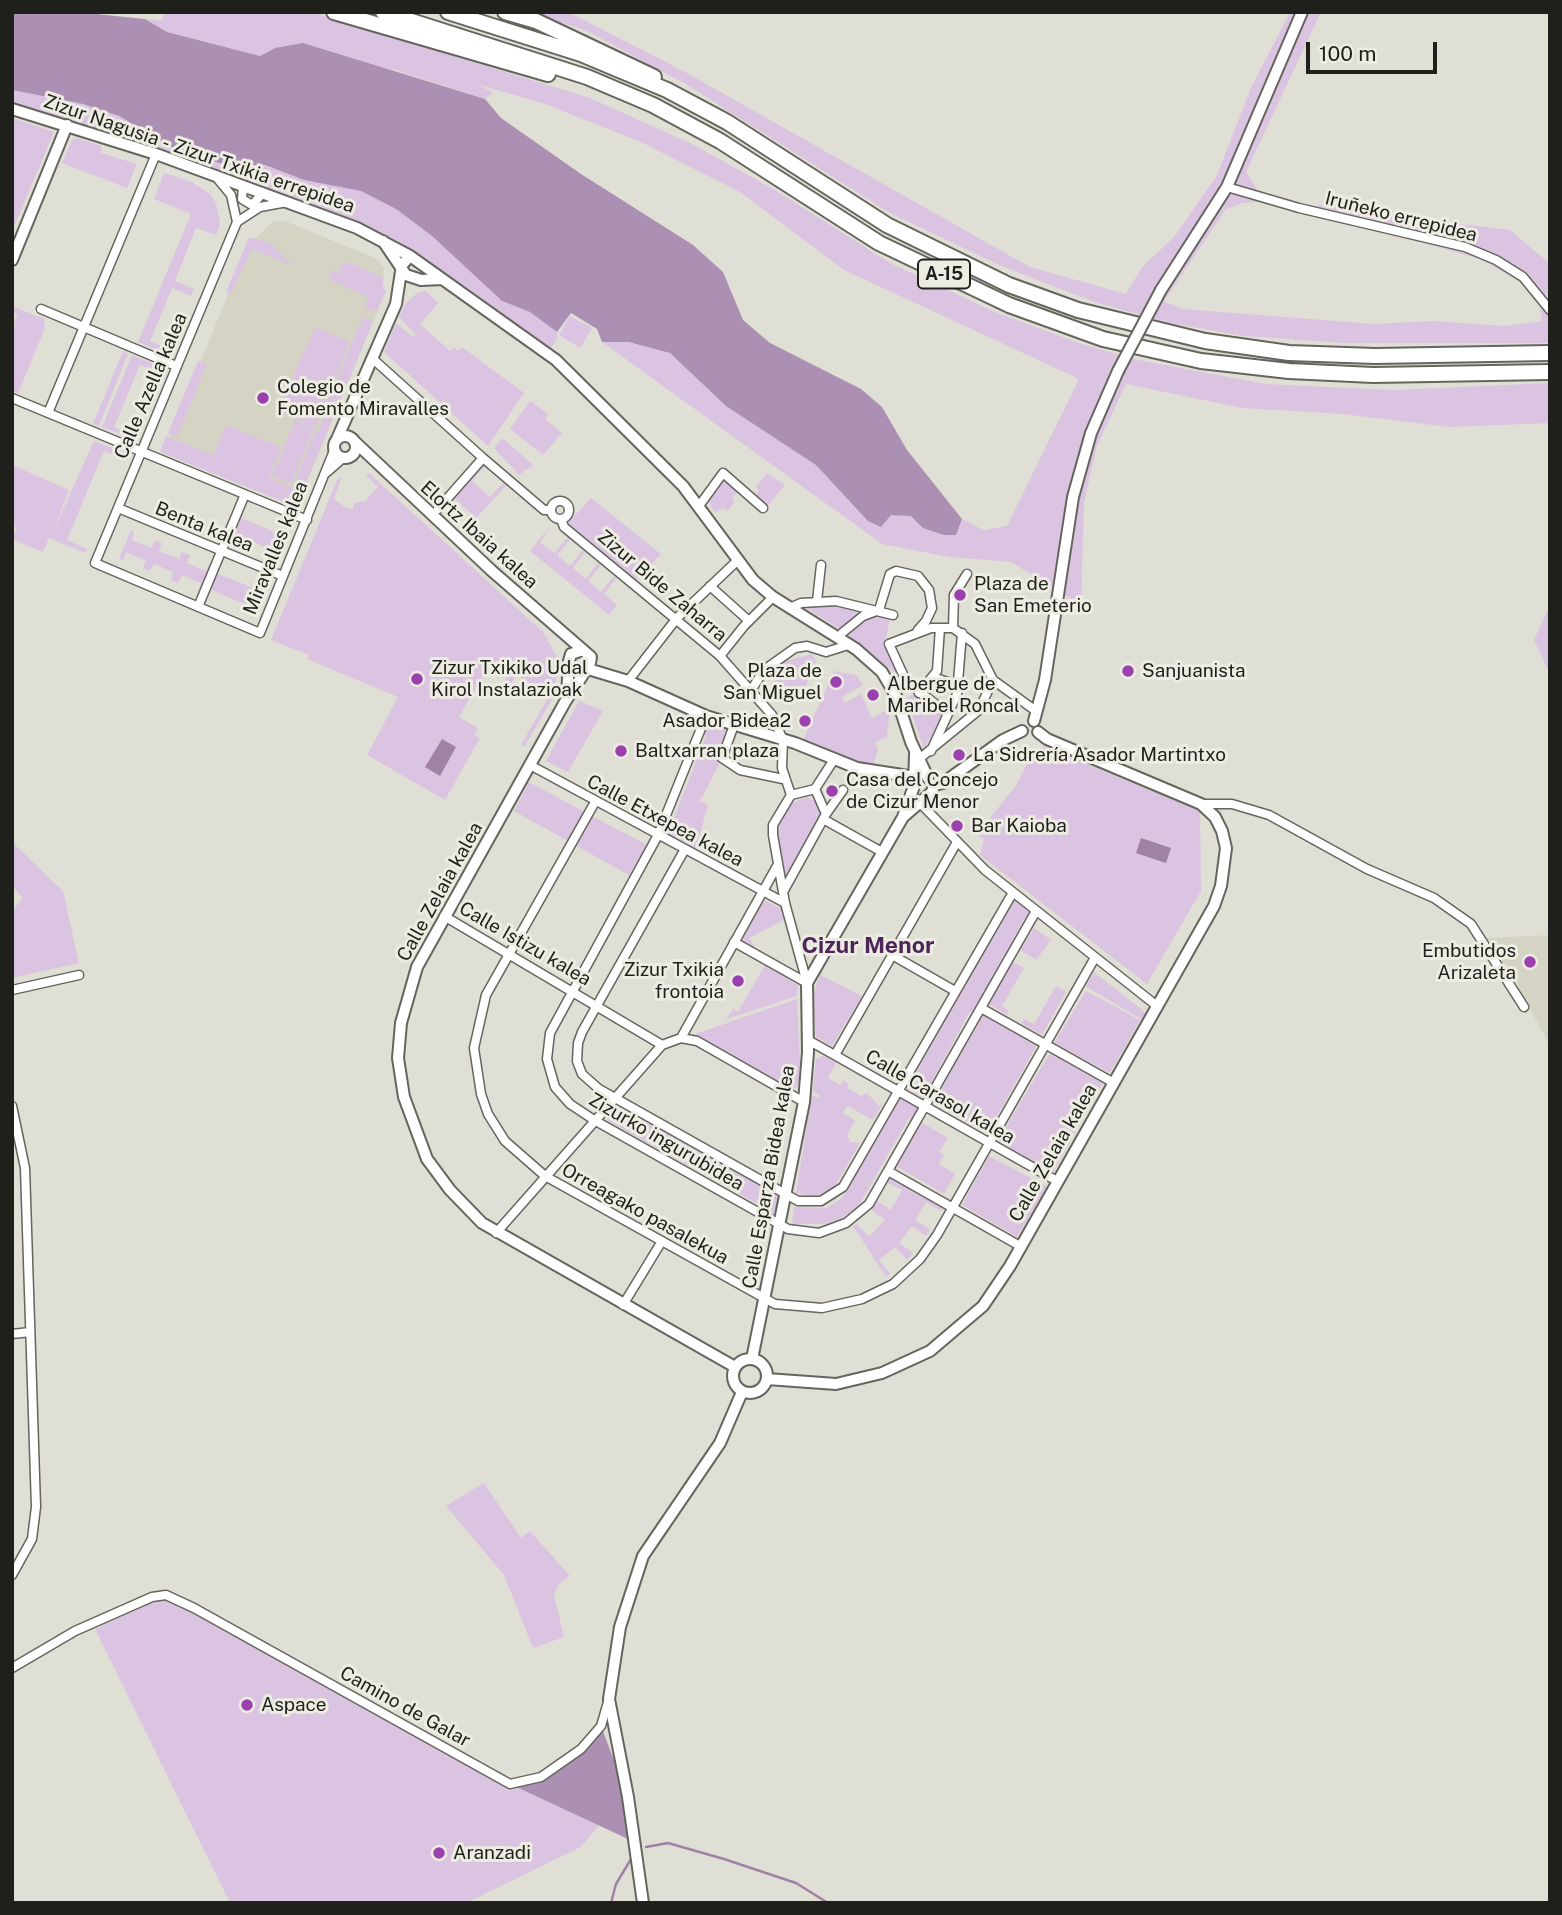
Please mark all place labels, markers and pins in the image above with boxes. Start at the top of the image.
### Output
place label: Colegio de Fomento Miravalles [277,376,449,420]
marker: Colegio de Fomento Miravalles [255,390,271,406]
place label: Plaza de San Emeterio [974,573,1092,617]
marker: Plaza de San Emeterio [952,587,968,603]
place label: Zizur Txikiko Udal Kirol Instalazioak [431,657,588,701]
place label: Plaza de San Miguel [723,660,822,704]
place label: Sanjuanista [1142,660,1246,682]
marker: Sanjuanista [1120,663,1136,679]
marker: Zizur Txikiko Udal Kirol Instalazioak [409,671,425,687]
place label: Albergue de Maribel Roncal [887,673,1020,717]
marker: Plaza de San Miguel [828,674,844,690]
marker: Albergue de Maribel Roncal [865,687,881,703]
place label: Asador Bidea2 [662,710,791,732]
marker: Asador Bidea2 [797,713,813,729]
place label: Baltxarran plaza [635,740,779,762]
marker: Baltxarran plaza [613,743,629,759]
place label: La Sidrería Asador Martintxo [973,744,1226,766]
marker: La Sidrería Asador Martintxo [951,747,967,763]
place label: Casa del Concejo de Cizur Menor [846,769,998,813]
marker: Casa del Concejo de Cizur Menor [824,783,840,799]
place label: Bar Kaioba [971,815,1067,837]
marker: Bar Kaioba [949,818,965,834]
place label: Embutidos Arizaleta [1422,940,1516,984]
marker: Embutidos Arizaleta [1522,954,1538,970]
place label: Zizur Txikia frontoia [623,959,724,1003]
marker: Zizur Txikia frontoia [730,973,746,989]
place label: Aspace [261,1694,327,1716]
marker: Aspace [239,1697,255,1713]
place label: Aranzadi [453,1842,531,1864]
marker: Aranzadi [431,1845,447,1861]

